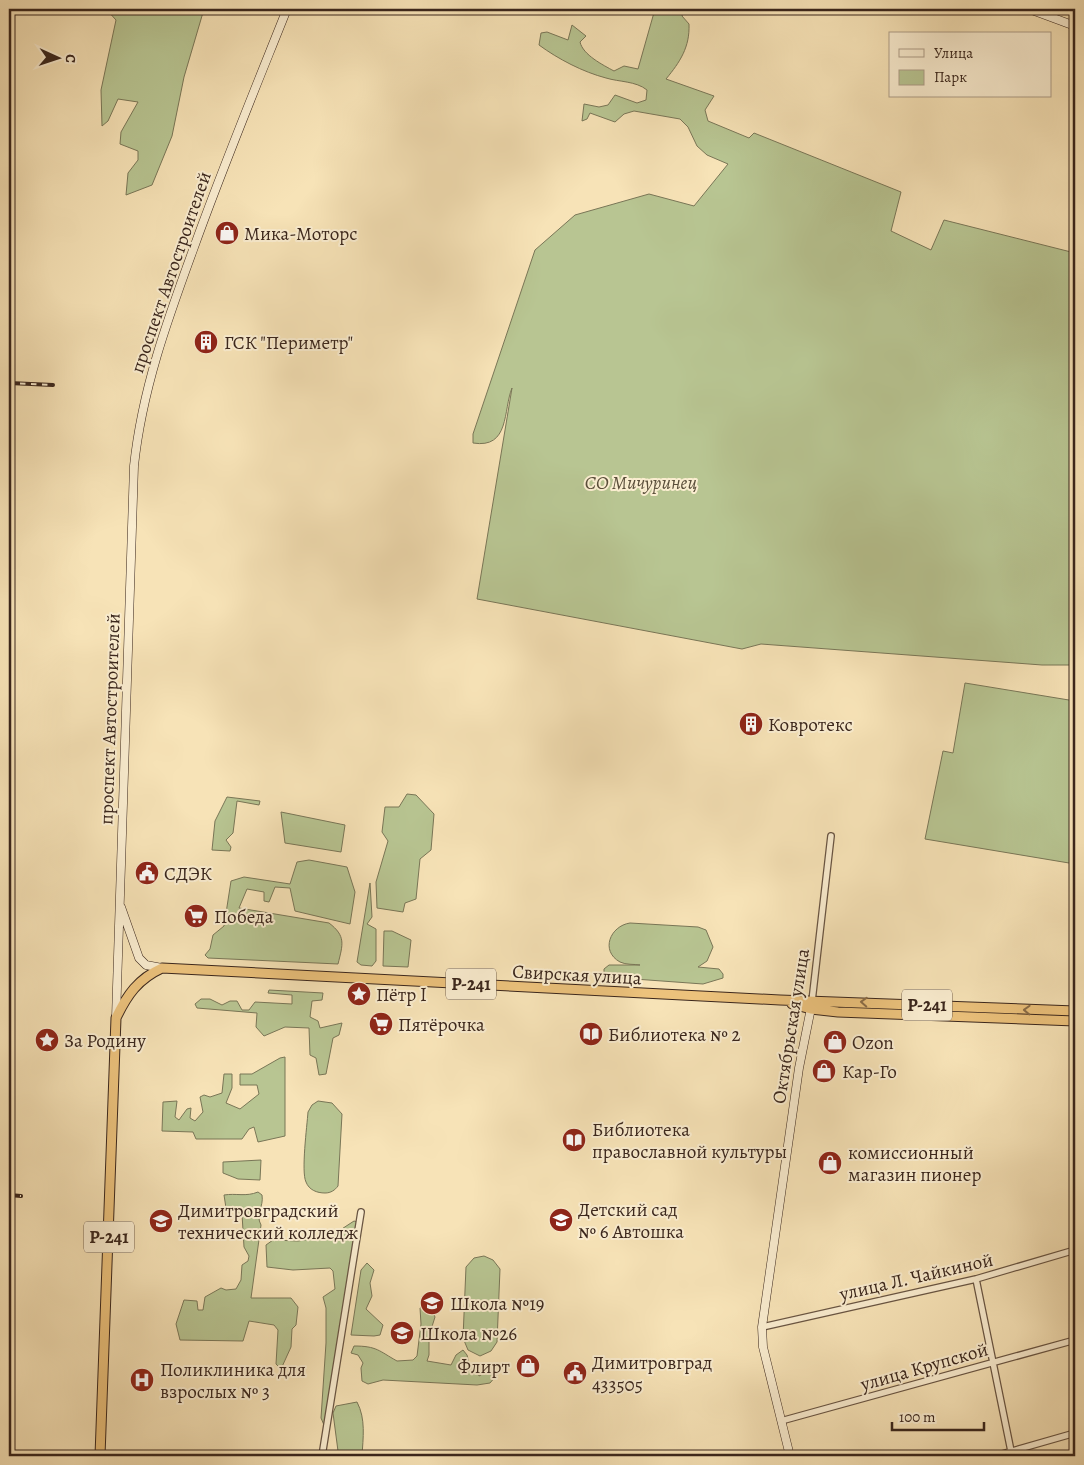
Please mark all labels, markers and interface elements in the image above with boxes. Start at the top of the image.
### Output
north arrow [32,32,82,82]
legend [889,32,1052,98]
text: Улица [934,43,973,63]
text: С [61,54,80,64]
text: Парк [934,67,967,87]
street label: проспект Автостроителей [124,168,218,377]
shop icon: Мика-Моторс [214,220,240,246]
place label: Мика-Моторс [244,221,358,247]
building icon: ГСК "Периметр" [193,329,219,355]
place label: ГСК "Периметр" [224,330,353,356]
park label: СО Мичуринец [585,470,697,496]
street label: проспект Автостроителей [93,613,127,825]
building icon: Ковротекс [738,711,764,737]
place label: Ковротекс [768,712,853,738]
public building icon: СДЭК [134,860,160,886]
place label: СДЭК [164,861,212,887]
supermarket icon: Победа [183,903,209,929]
place label: Победа [214,904,274,930]
street label: Октябрьская улица [766,946,816,1106]
street label: Свирская улица [512,959,643,991]
road number: Р-241 [446,969,496,1000]
place icon: Пётр I [346,981,372,1007]
place label: Пётр I [376,982,427,1008]
road number: Р-241 [902,990,952,1020]
one-way arrow [860,997,868,1008]
one-way arrow [1022,1004,1030,1015]
supermarket icon: Пятёрочка [368,1011,394,1037]
place label: Пятёрочка [398,1012,485,1038]
library icon: Библиотека № 2 [578,1021,604,1047]
place label: Библиотека № 2 [608,1022,741,1048]
place icon: За Родину [34,1027,60,1053]
place label: За Родину [64,1028,146,1054]
shop icon: Ozon [822,1029,848,1055]
place label: Ozon [852,1030,894,1056]
shop icon: Кар-Го [811,1058,837,1084]
place label: Кар-Го [842,1059,897,1085]
place label: Библиотека православной культуры [592,1117,787,1165]
library icon: Библиотека православной культуры [561,1127,587,1153]
place label: комиссионный магазин пионер [848,1140,982,1188]
shop icon: комиссионный магазин пионер [817,1150,843,1176]
place label: Детский сад № 6 Автошка [578,1197,684,1245]
place label: Димитровградский технический колледж [178,1198,358,1246]
school or university icon: Детский сад № 6 Автошка [548,1207,574,1233]
school or university icon: Димитровградский технический колледж [148,1208,174,1234]
road number: Р-241 [84,1222,134,1252]
street label: улица Л. Чайкиной [836,1247,996,1308]
school or university icon: Школа №19 [419,1290,445,1316]
place label: Школа №19 [450,1291,544,1317]
school or university icon: Школа №26 [389,1320,415,1346]
place label: Школа №26 [420,1321,517,1347]
street label: улица Крупской [856,1336,991,1398]
place label: Димитровград 433505 [592,1350,712,1398]
shop icon: Флирт [515,1353,541,1379]
place label: Флирт [458,1354,511,1380]
place label: Поликлиника для взрослых № 3 [160,1357,306,1405]
public building icon: Димитровград 433505 [562,1360,588,1386]
hospital icon: Поликлиника для взрослых № 3 [129,1367,155,1393]
scale bar [892,1400,984,1432]
text: 100 m [899,1407,936,1427]

